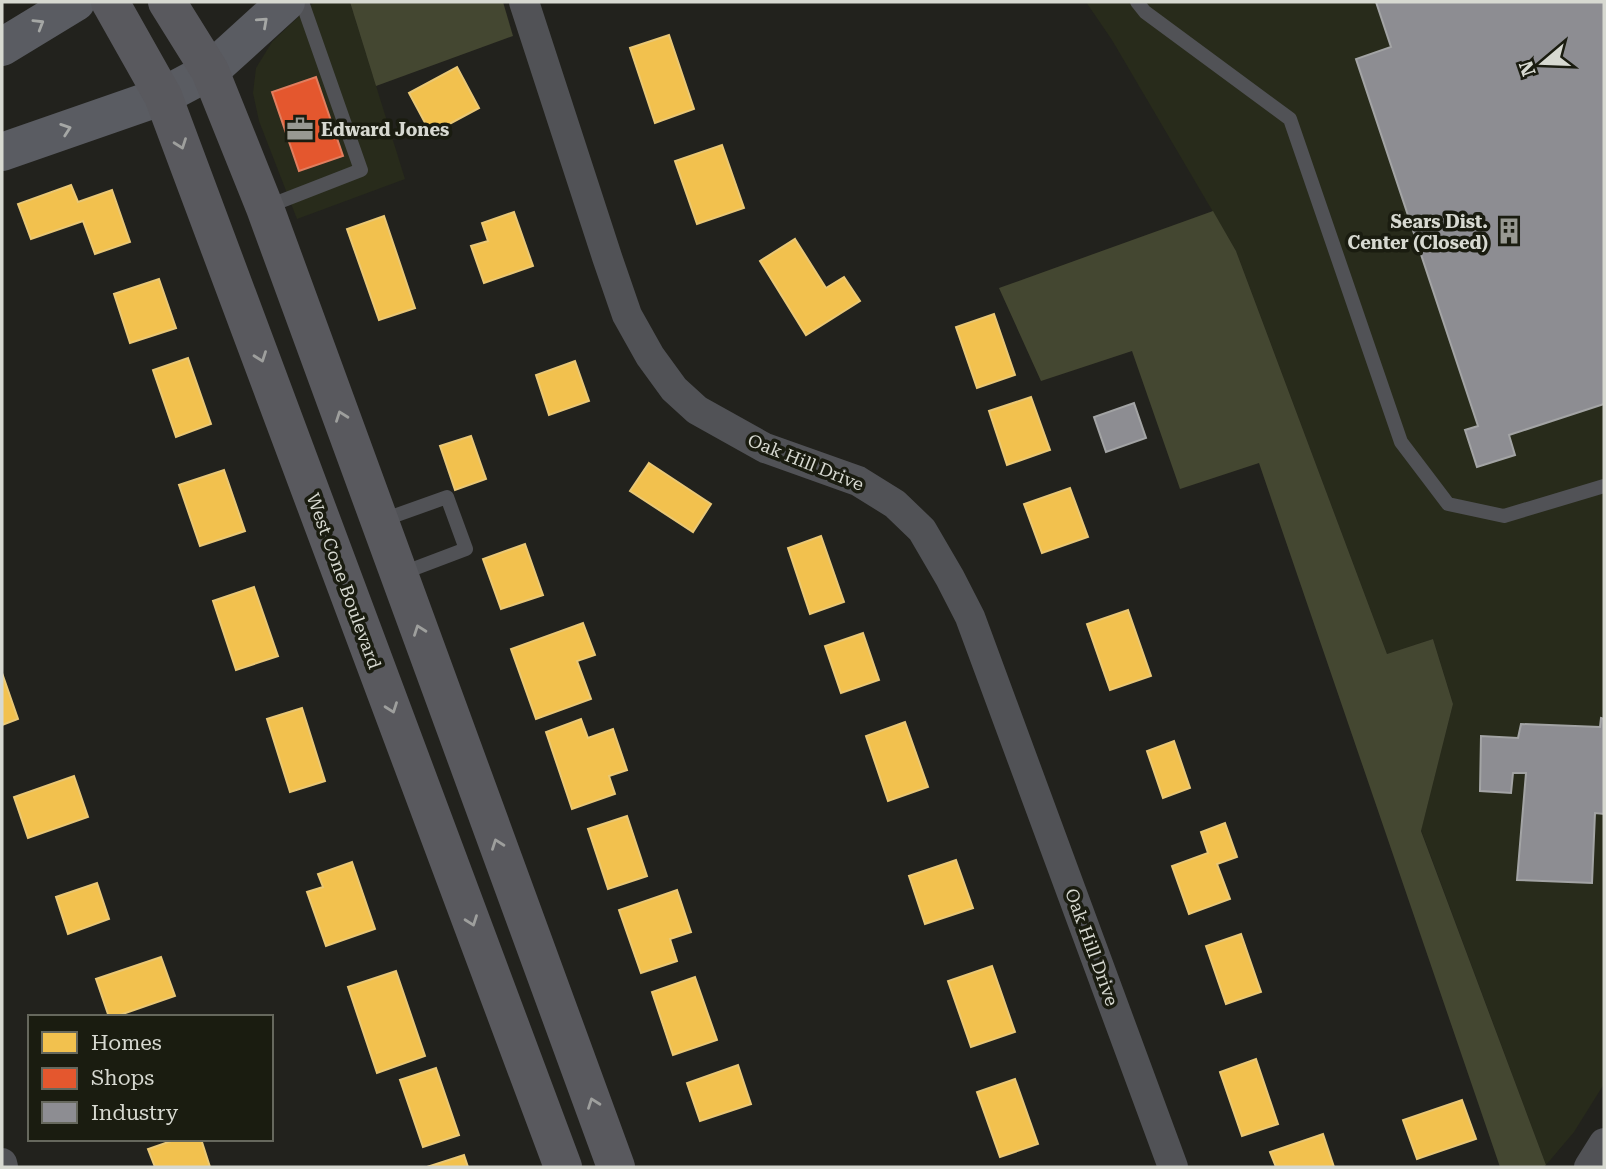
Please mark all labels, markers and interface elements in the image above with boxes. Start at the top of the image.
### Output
one-way arrow [255,18,268,30]
one-way arrow [31,20,44,33]
north arrow [1508,28,1578,98]
text: N [1514,57,1541,79]
office icon: Edward Jones [285,114,315,144]
place label: Edward Jones [321,119,449,140]
one-way arrow [60,123,72,137]
one-way arrow [173,138,187,150]
place label: Sears Dist. Center (Closed) [1347,211,1488,253]
building icon: Sears Dist. Center (Closed) [1494,216,1524,246]
one-way arrow [253,351,267,363]
one-way arrow [335,411,349,423]
street label: Oak Hill Drive [745,429,867,495]
street label: West Cone Boulevard [302,490,386,672]
one-way arrow [413,625,427,637]
one-way arrow [384,702,398,714]
one-way arrow [492,838,506,850]
street label: Oak Hill Drive [1061,885,1123,1009]
one-way arrow [463,915,477,927]
legend [28,1015,273,1141]
text: Homes [91,1031,162,1055]
text: Shops [91,1066,154,1090]
one-way arrow [587,1098,601,1110]
text: Industry [91,1101,179,1125]

